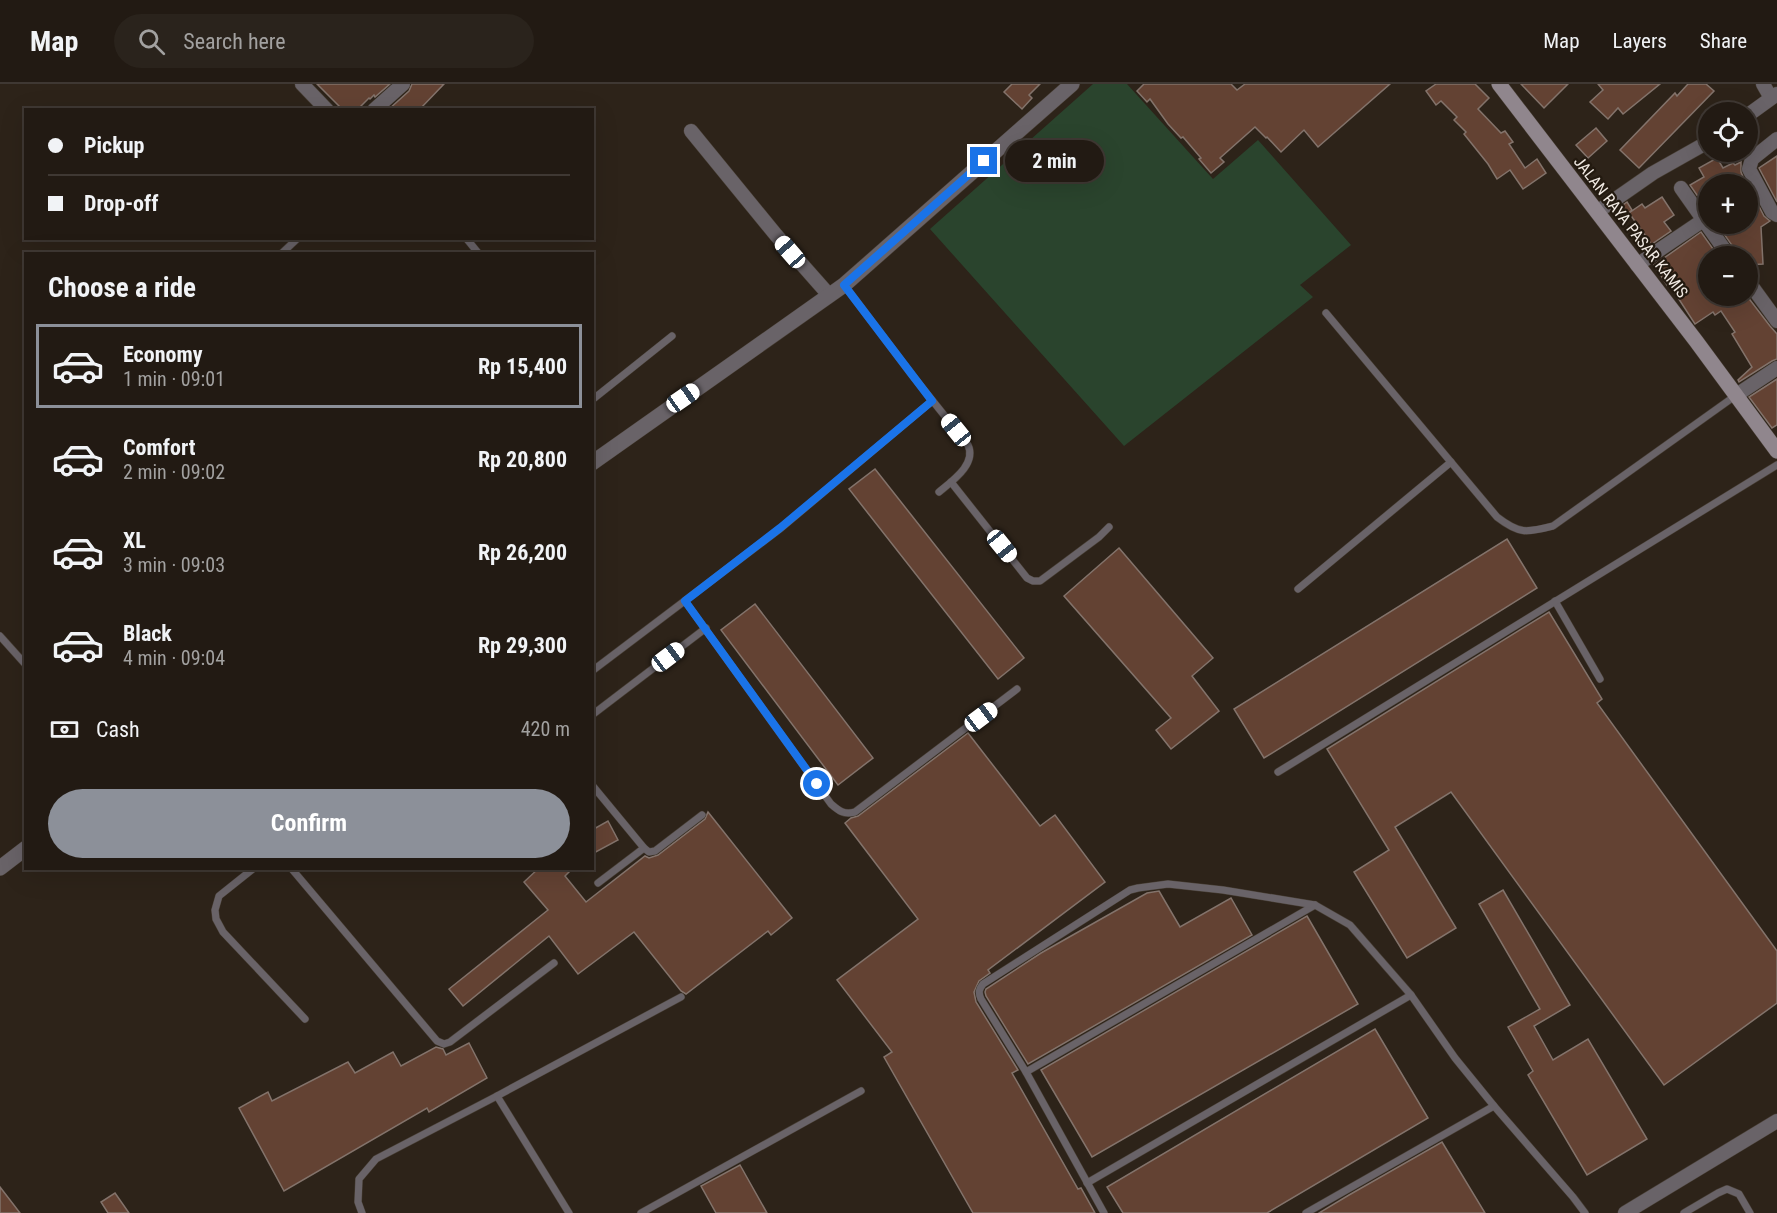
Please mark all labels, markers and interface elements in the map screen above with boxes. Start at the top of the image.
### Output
search box [114,14,534,68]
text: Map [30,25,78,58]
icon: search [135,25,168,58]
text: Search here [183,29,286,54]
text: Map [1543,29,1580,53]
text: Layers [1613,29,1667,53]
text: Share [1700,29,1747,53]
map controls [1698,102,1758,306]
button: locate [1698,102,1758,162]
text: Pickup [84,133,144,158]
callout: 2 min [1005,140,1104,182]
route end [970,147,997,174]
text: 2 min [1032,149,1077,173]
street label: JALAN RAYA PASAR KAMIS [1570,153,1692,301]
button: + [1698,174,1758,234]
text: Drop-off [84,191,158,216]
car [771,233,809,271]
button: − [1698,246,1758,306]
text: Choose a ride [48,272,196,304]
icon: car [51,339,105,393]
text: Economy [123,342,203,367]
text: Rp 15,400 [478,354,567,379]
text: 1 min · 09:01 [123,367,225,391]
car [663,380,703,416]
car [938,410,974,450]
icon: car [51,432,105,486]
text: Comfort [123,435,196,460]
text: Rp 20,800 [478,447,567,472]
text: 2 min · 09:02 [123,460,225,484]
icon: car [51,525,105,579]
car [984,526,1020,566]
text: XL [123,528,146,553]
text: Rp 26,200 [478,540,567,565]
text: 3 min · 09:03 [123,553,225,577]
icon: car [51,618,105,672]
text: Black [123,621,172,646]
text: Rp 29,300 [478,633,567,658]
car [648,639,688,675]
text: 4 min · 09:04 [123,646,225,670]
car [961,699,1001,735]
icon: cash [48,713,81,746]
text: Cash [96,717,140,742]
text: 420 m [521,717,570,741]
route start [803,770,830,797]
button: Confirm [48,789,570,858]

